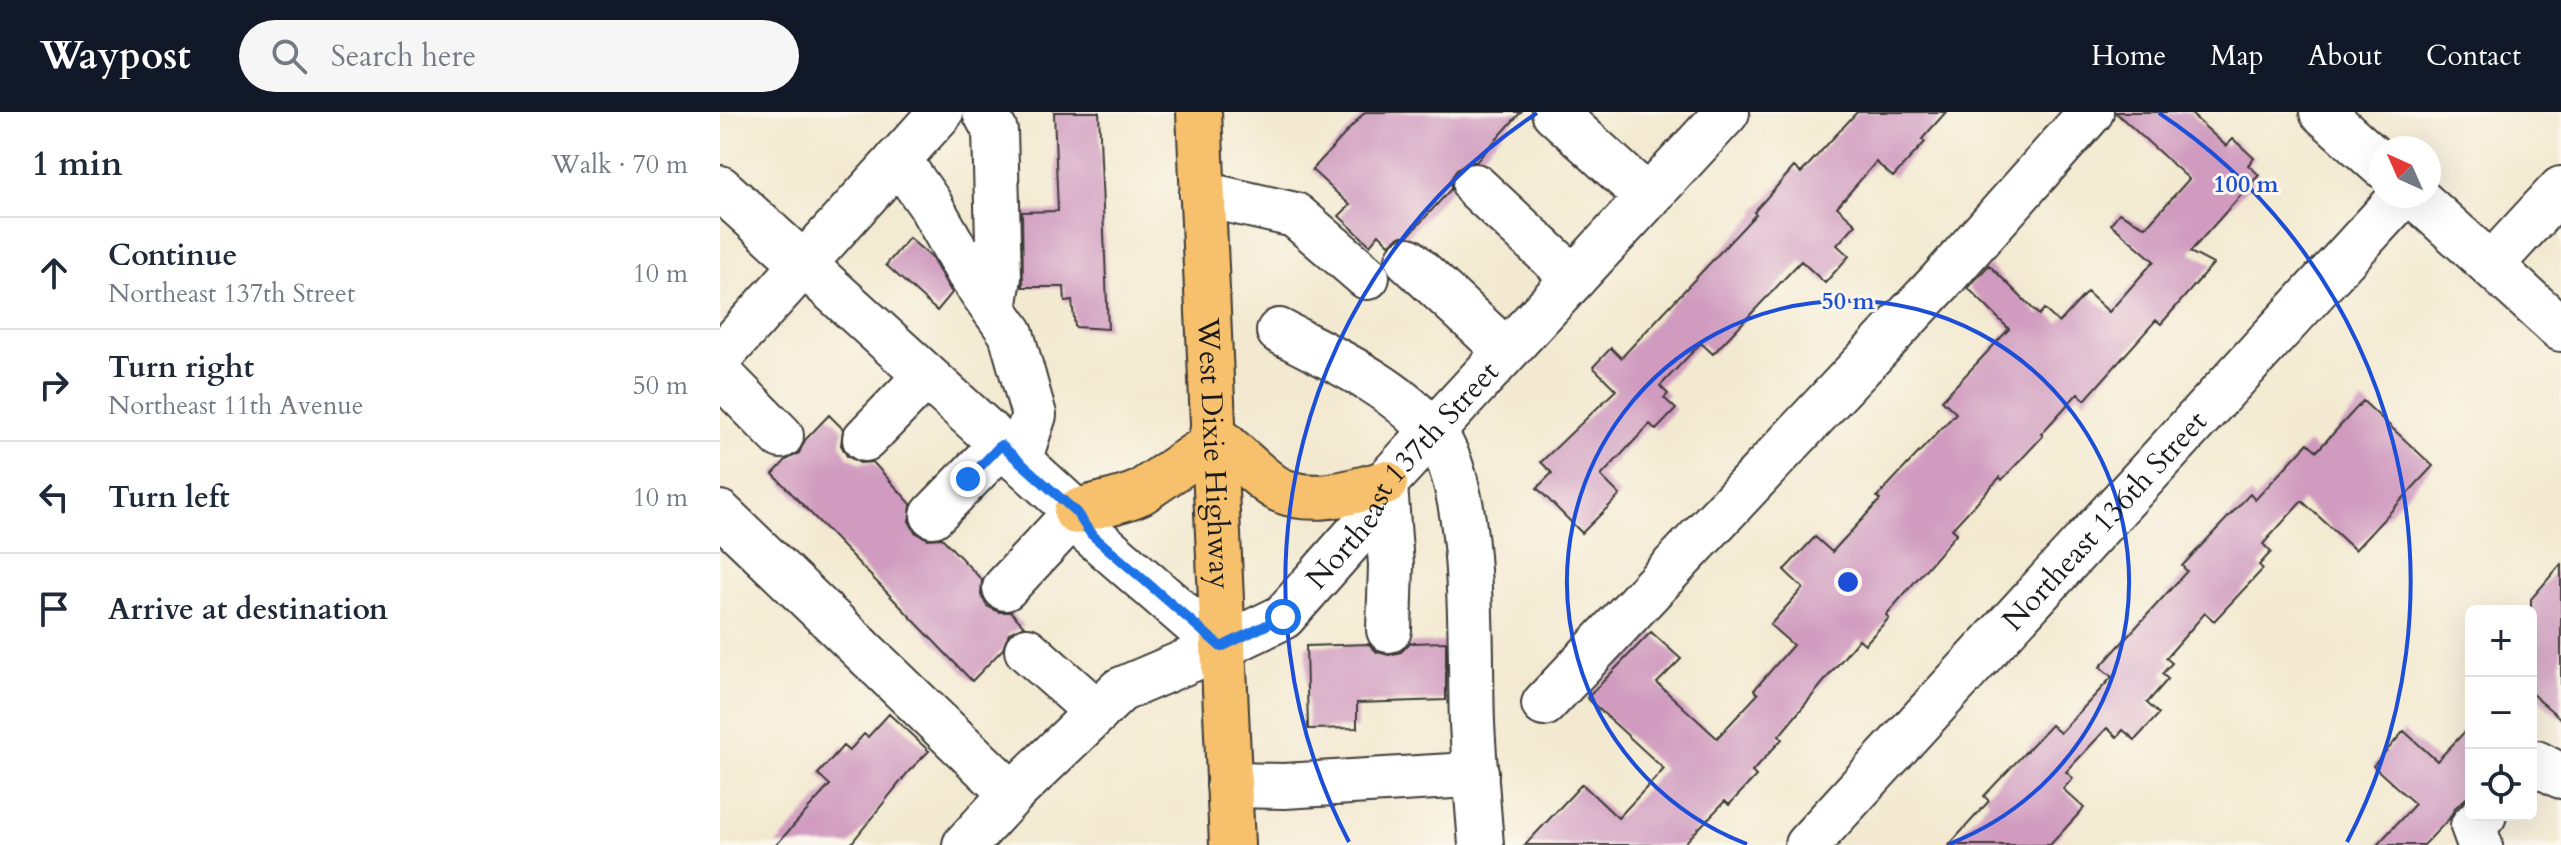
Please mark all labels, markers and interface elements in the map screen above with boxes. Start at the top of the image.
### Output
search box [239,20,799,92]
text: Waypost [40,30,191,82]
icon: search [267,34,311,78]
text: Search here [331,36,476,77]
text: Home [2091,37,2166,75]
text: Map [2210,37,2264,75]
text: About [2308,37,2382,75]
text: Contact [2426,37,2521,75]
north arrow [2369,136,2441,208]
text: 1 min [32,141,123,187]
text: Walk · 70 m [551,147,688,182]
text: 100 m [2213,168,2280,201]
text: Continue [108,235,237,276]
icon: ahead [32,251,76,295]
text: 10 m [632,256,688,291]
text: Northeast 137th Street [108,276,355,311]
text: 50 m [1821,285,1875,318]
street label: West Dixie Highway [1188,316,1241,591]
text: Turn right [108,347,254,388]
street label: Northeast 137th Street [1296,352,1508,598]
icon: right [32,363,76,407]
text: 50 m [632,368,688,403]
text: Northeast 11th Avenue [108,388,364,423]
street label: Northeast 136th Street [1993,401,2216,640]
route end [950,461,986,497]
icon: left [32,475,76,519]
text: Turn left [108,477,230,518]
text: 10 m [632,480,688,515]
centre of rings [1834,568,1862,596]
icon: arrive [32,587,76,631]
text: Arrive at destination [108,589,388,630]
route start [1265,599,1301,635]
map controls [2465,605,2537,821]
button: + [2465,605,2537,677]
button: − [2465,677,2537,749]
button: locate [2465,749,2537,821]

